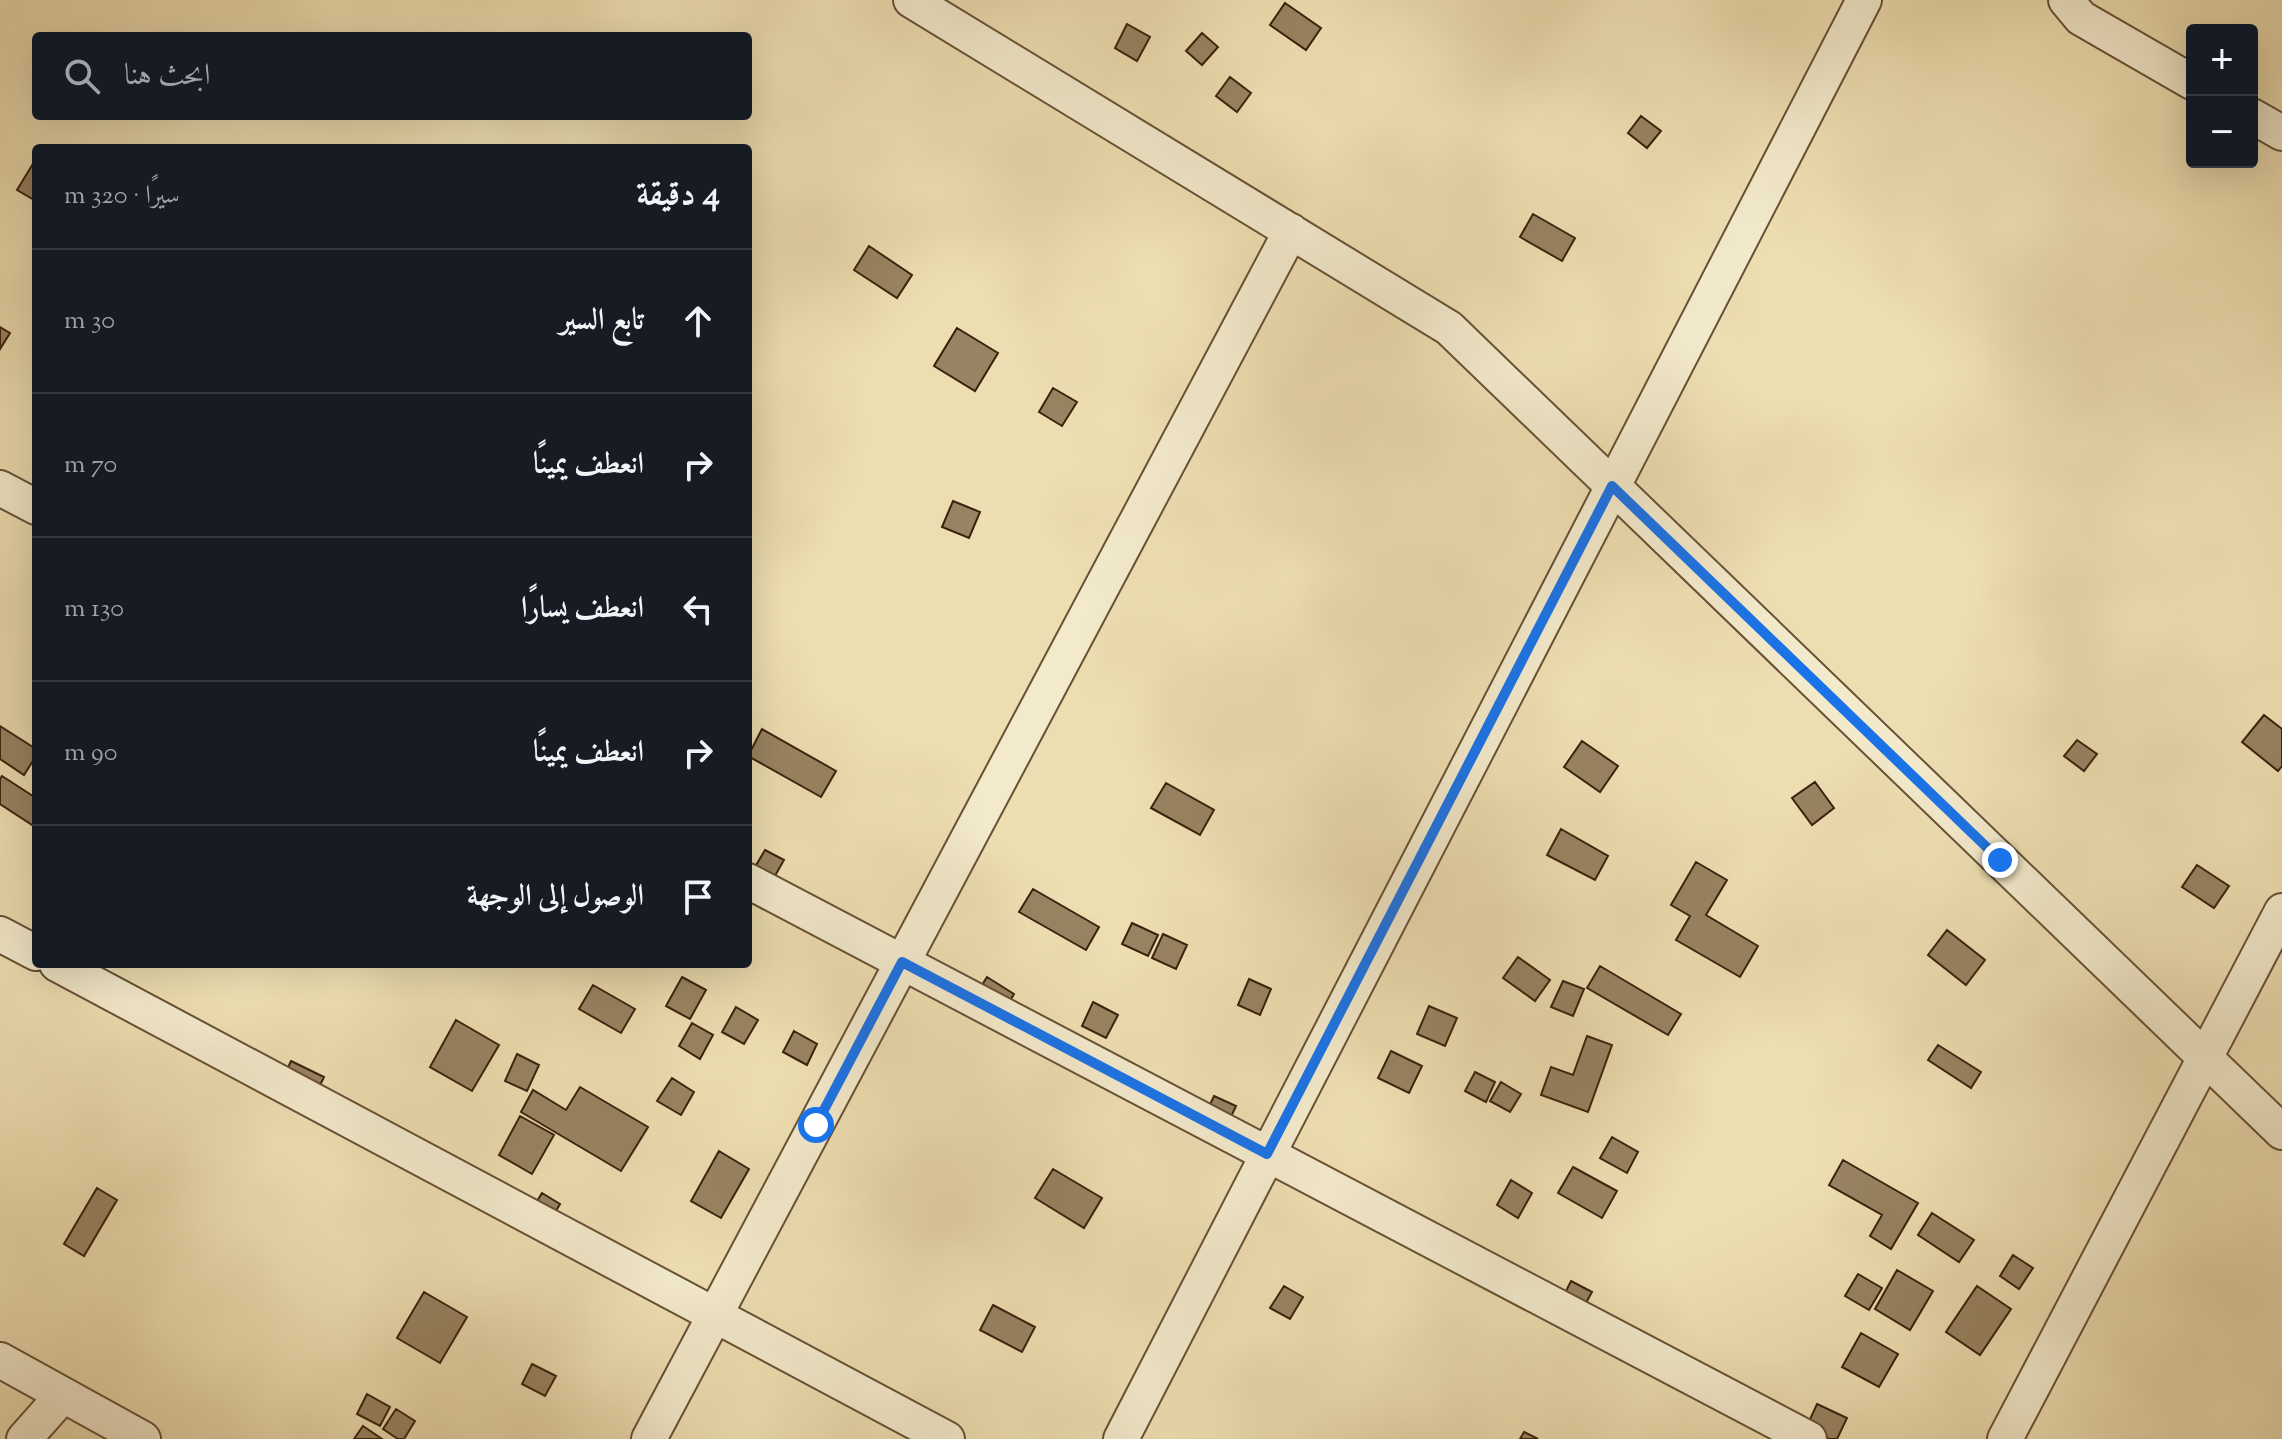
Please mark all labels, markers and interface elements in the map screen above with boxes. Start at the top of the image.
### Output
map controls [2186,24,2258,168]
button: + [2186,24,2258,96]
search box [32,32,752,120]
icon: search [60,54,104,98]
text: ابحث هنا [124,55,210,98]
button: − [2186,96,2258,168]
text: 4 دقيقة [636,171,720,220]
text: سيرًا · 320 m [64,178,180,215]
icon: ahead [676,299,720,343]
text: تابع السير [559,300,644,343]
text: 30 m [64,303,115,340]
icon: right [676,443,720,487]
text: انعطف يمينًا [533,444,644,487]
text: 70 m [64,447,117,484]
icon: left [676,587,720,631]
text: انعطف يسارًا [521,588,644,631]
text: 130 m [64,591,124,628]
icon: right [676,731,720,775]
text: انعطف يمينًا [533,732,644,775]
text: 90 m [64,735,117,772]
route end [1982,842,2018,878]
icon: arrive [676,875,720,919]
text: الوصول إلى الوجهة [467,876,644,919]
route start [798,1107,834,1143]

